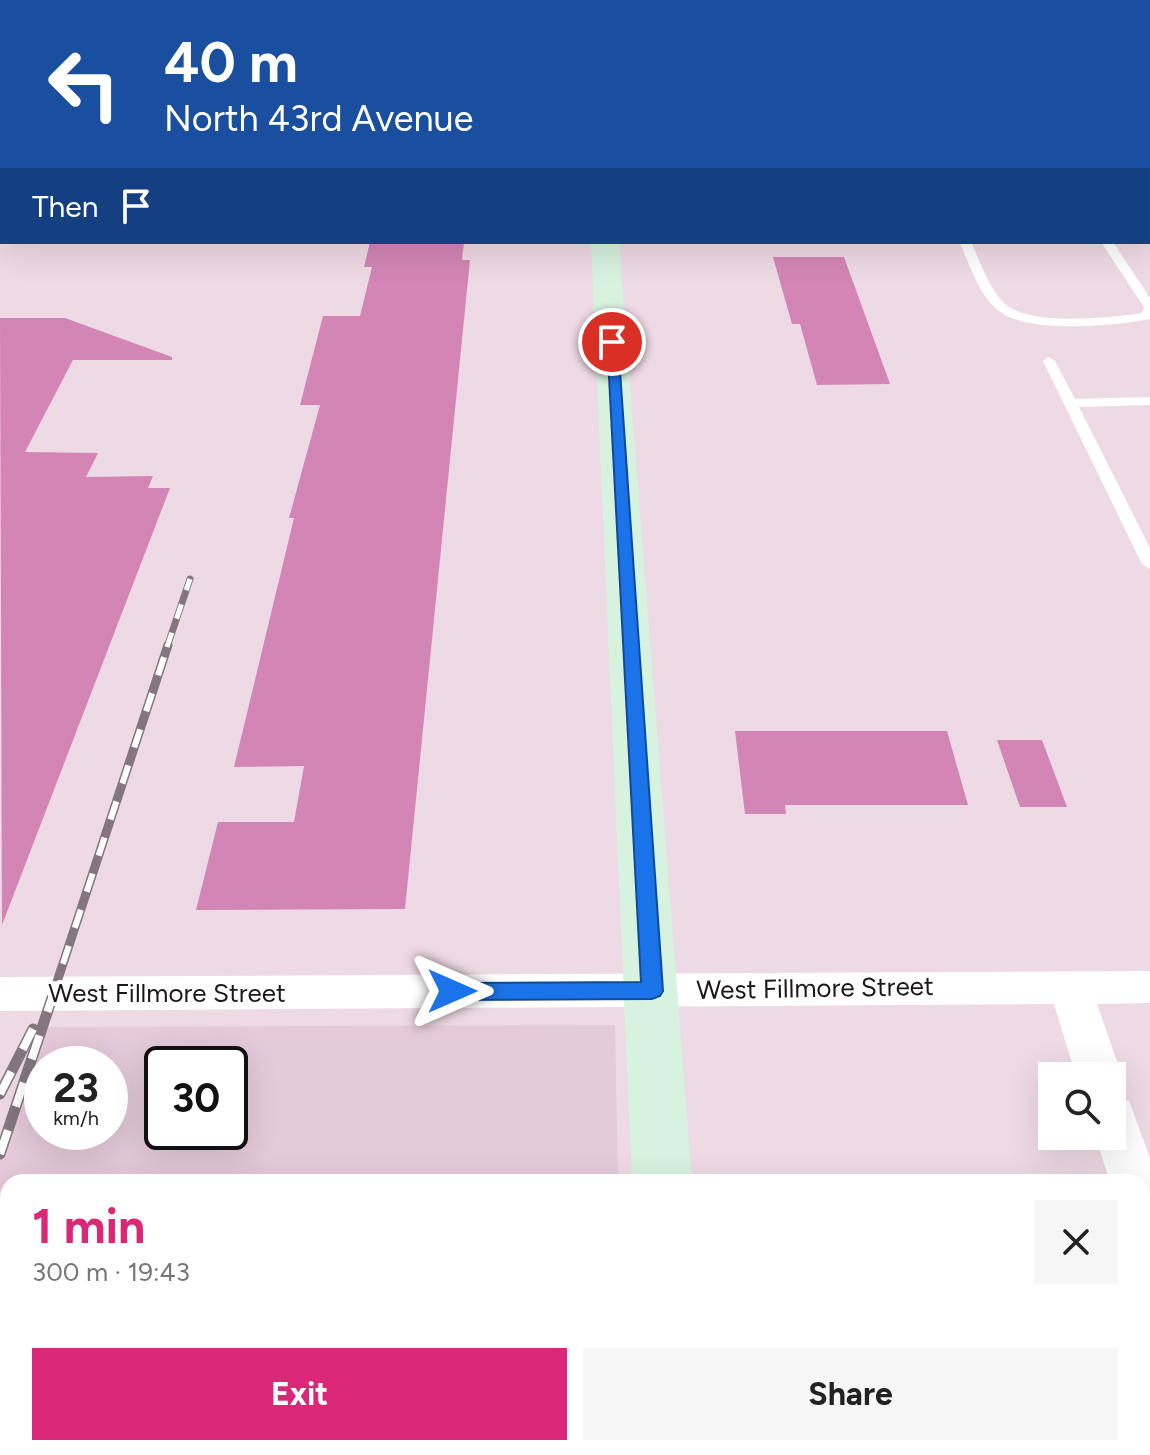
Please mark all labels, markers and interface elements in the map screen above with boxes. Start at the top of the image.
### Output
text: 40 m [164,29,298,96]
icon: left [32,32,136,136]
text: North 43rd Avenue [164,97,473,140]
icon: arrive [114,184,158,228]
text: Then [32,188,98,225]
pin [578,308,646,376]
icon: arrive [590,320,634,364]
position arrow [410,949,494,1033]
street label: West Fillmore Street [696,970,934,1006]
street label: West Fillmore Street [48,977,286,1009]
speed limit sign: 30 [144,1046,248,1150]
map controls [1038,1062,1126,1150]
button: search [1038,1062,1126,1150]
text: 23 [53,1064,99,1112]
text: km/h [53,1106,99,1130]
text: 1 min [32,1197,145,1255]
button: close [1034,1200,1118,1284]
text: 300 m · 19:43 [32,1256,190,1288]
button: Exit [32,1348,567,1440]
button: Share [583,1348,1118,1440]

